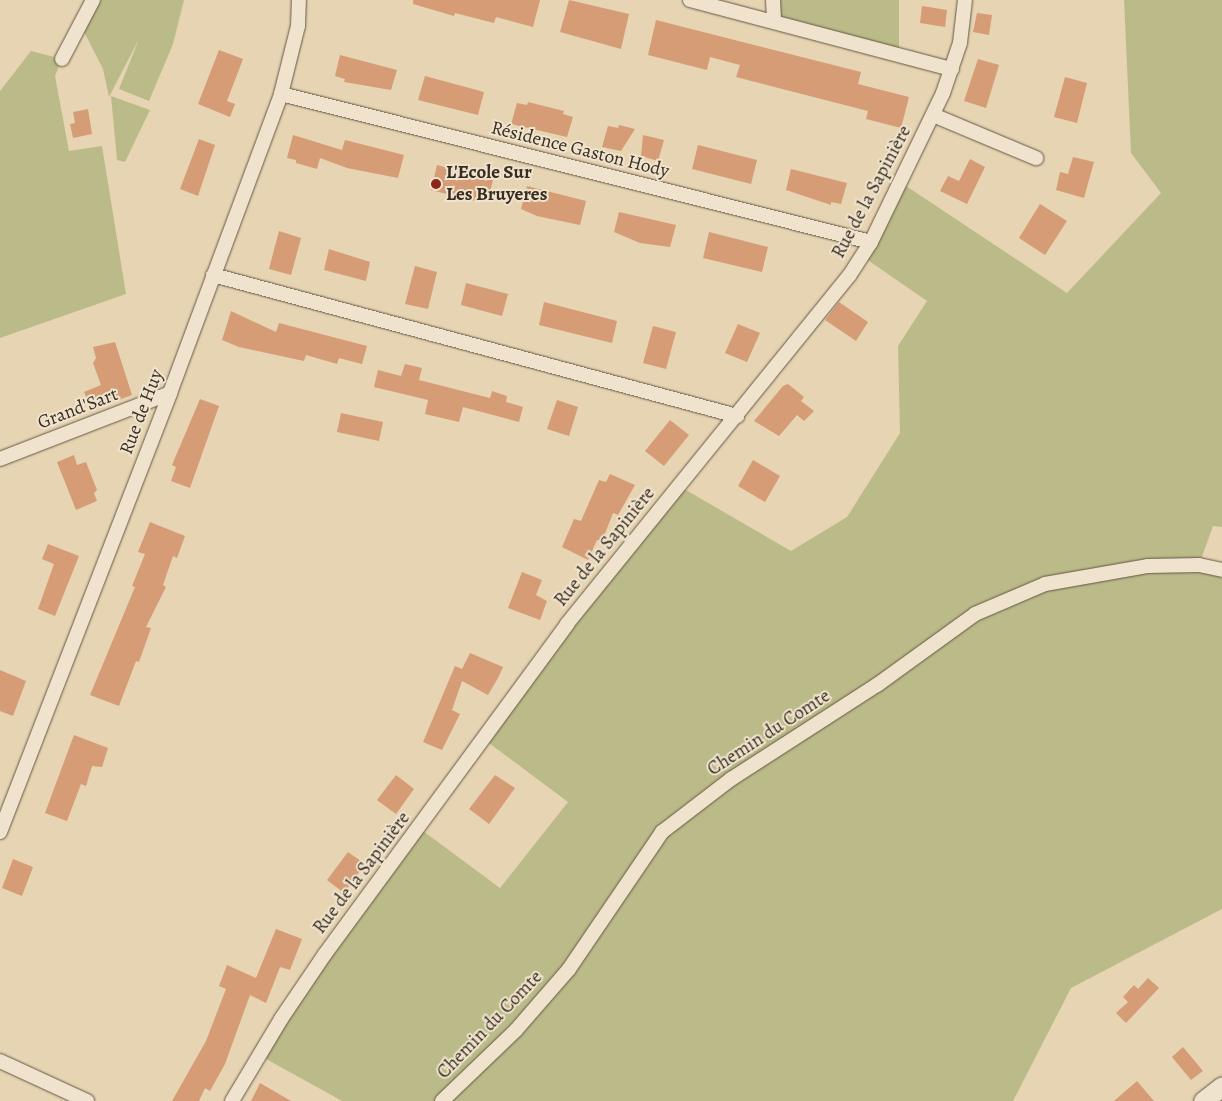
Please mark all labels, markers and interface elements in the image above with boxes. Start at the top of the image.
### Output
street label: Résidence Gaston Hody [489,117,671,183]
street label: Rue de la Sapinière [827,122,917,262]
place label: L'Ecole Sur Les Bruyeres [446,162,547,206]
marker: L'Ecole Sur Les Bruyeres [430,178,442,190]
street label: Rue de Huy [115,366,169,458]
street label: Grand'Sart [35,383,121,435]
street label: Rue de la Sapinière [550,483,660,611]
street label: Chemin du Comte [703,685,835,781]
street label: Rue de la Sapinière [309,807,415,939]
street label: Chemin du Comte [433,966,547,1084]

